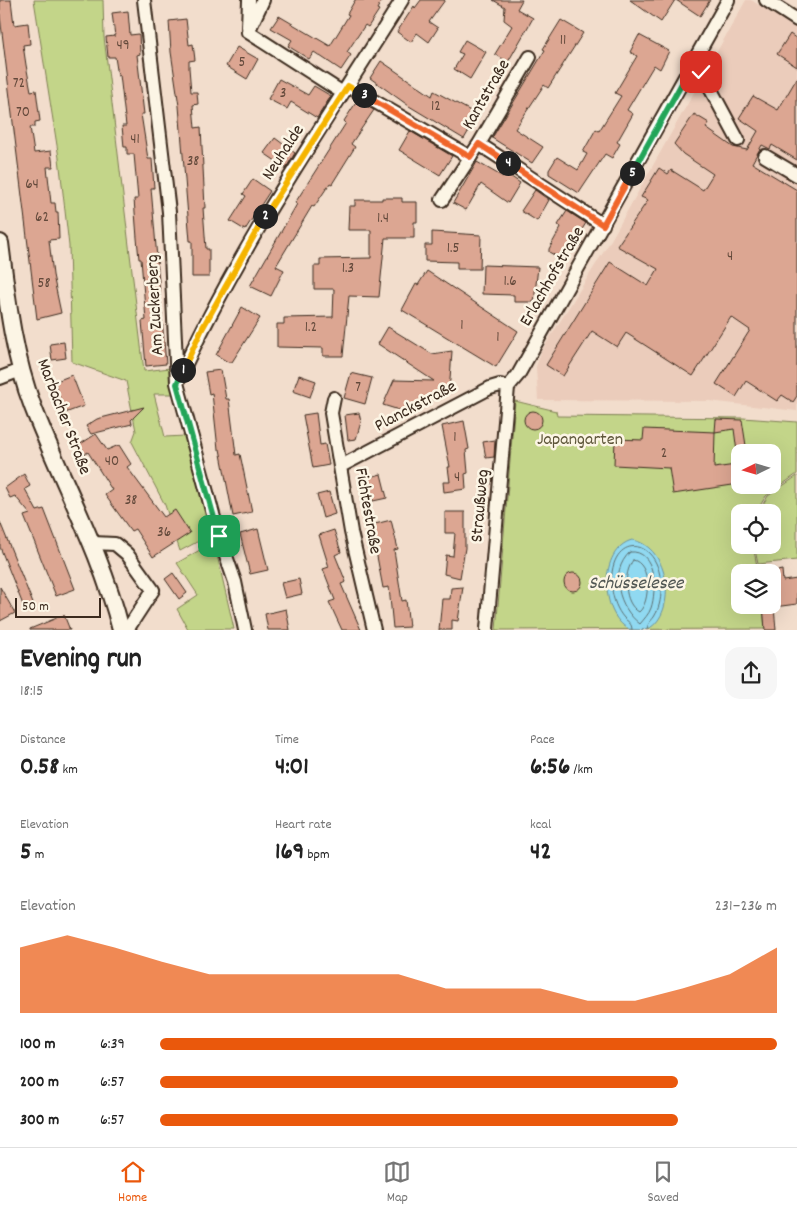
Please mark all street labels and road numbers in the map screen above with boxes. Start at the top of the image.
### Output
street label: Kantstraße [457,55,517,135]
street label: Neuhalde [257,120,311,186]
street label: Erlachhofstraße [514,222,592,332]
street label: Am Zuckerberg [141,254,171,356]
street label: Marbacher Straße [29,355,97,479]
street label: Planckstraße [371,375,462,439]
street label: Fichtestraße [347,466,387,556]
street label: Straußweg [465,468,497,544]

